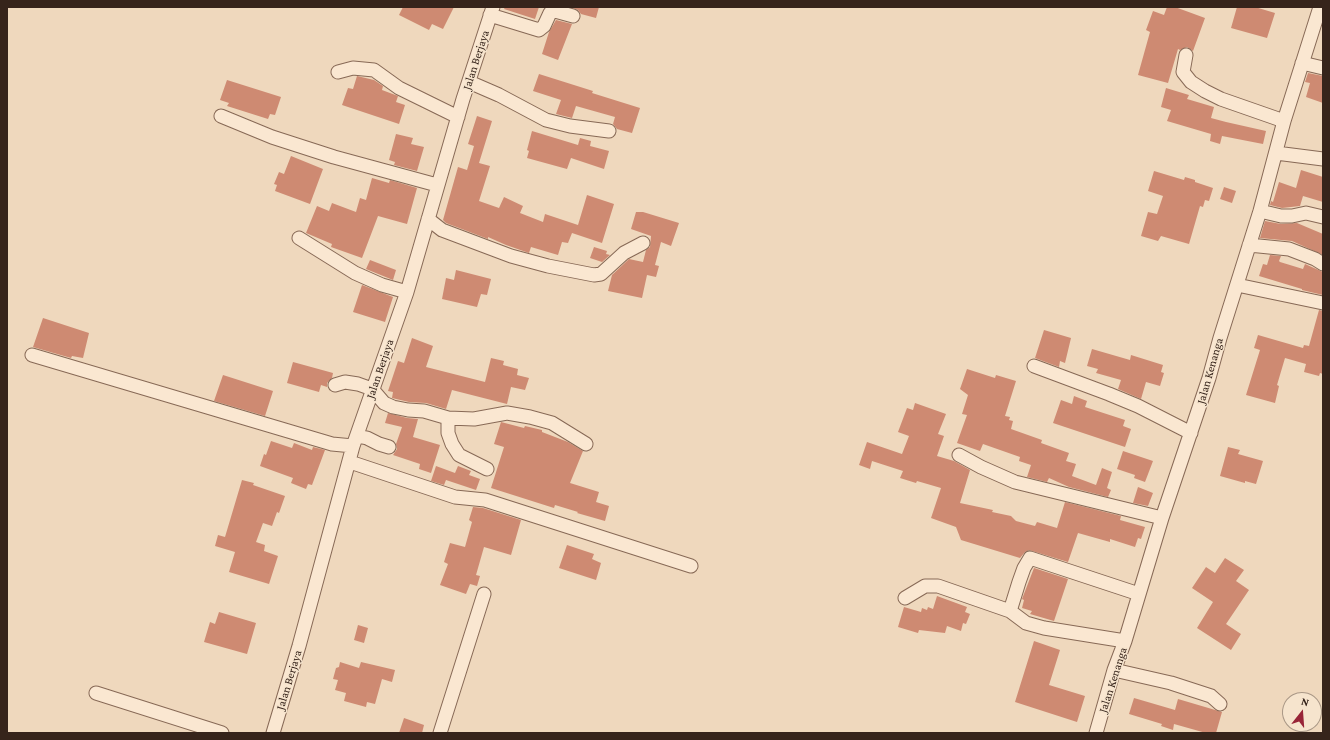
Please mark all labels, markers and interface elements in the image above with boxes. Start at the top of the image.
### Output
street label: Jalan Berjaya [460,28,492,92]
street label: Jalan Kenanga [1194,336,1226,406]
street label: Jalan Berjaya [363,337,397,401]
street label: Jalan Kenanga [1096,645,1130,715]
street label: Jalan Berjaya [273,648,305,712]
north arrow [1282,692,1322,732]
text: N [1300,695,1311,708]

